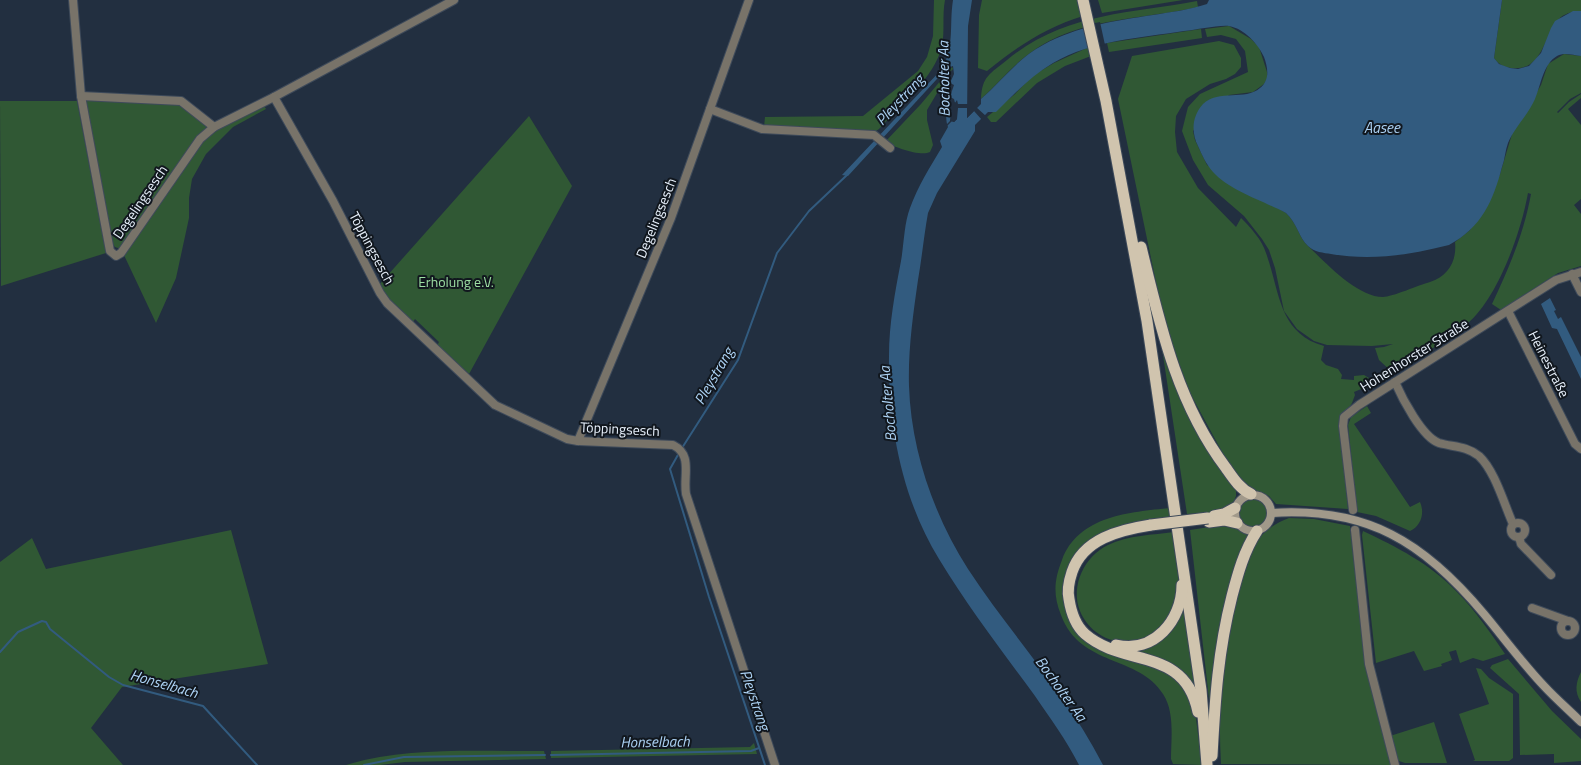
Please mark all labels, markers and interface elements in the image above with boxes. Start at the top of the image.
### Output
water label: Bocholter Aa [931,39,956,117]
water label: Pleystrang [870,67,931,130]
water label: Aasee [1364,116,1401,139]
street label: Degelingsesch [107,161,172,243]
street label: Degelingsesch [630,174,681,261]
street label: Töppingsesch [344,208,400,288]
park label: Erholung e.V. [418,271,494,292]
street label: Hohenhorster Straße [1355,313,1472,396]
street label: Heinestraße [1524,327,1575,401]
water label: Pleystrang [688,341,740,409]
water label: Bocholter Aa [873,364,902,443]
street label: Töppingsesch [580,416,660,441]
water label: Bocholter Aa [1030,651,1094,727]
water label: Honselbach [128,663,201,704]
water label: Pleystrang [734,666,777,735]
water label: Honselbach [620,729,690,754]

